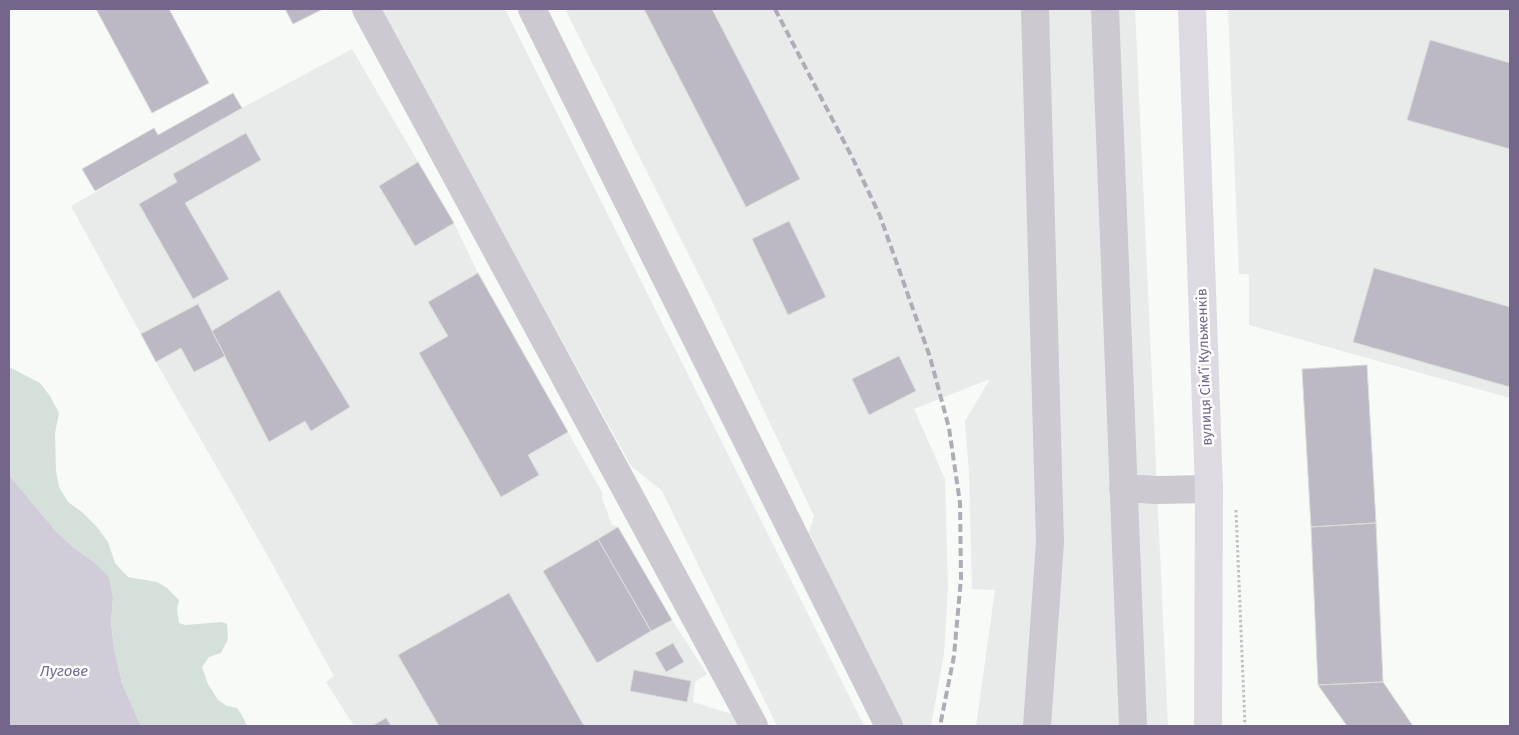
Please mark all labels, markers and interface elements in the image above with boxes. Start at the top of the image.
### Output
street label: вулиця Сімʼї Кульженків [1194,288,1216,446]
water label: Лугове [40,663,88,681]

